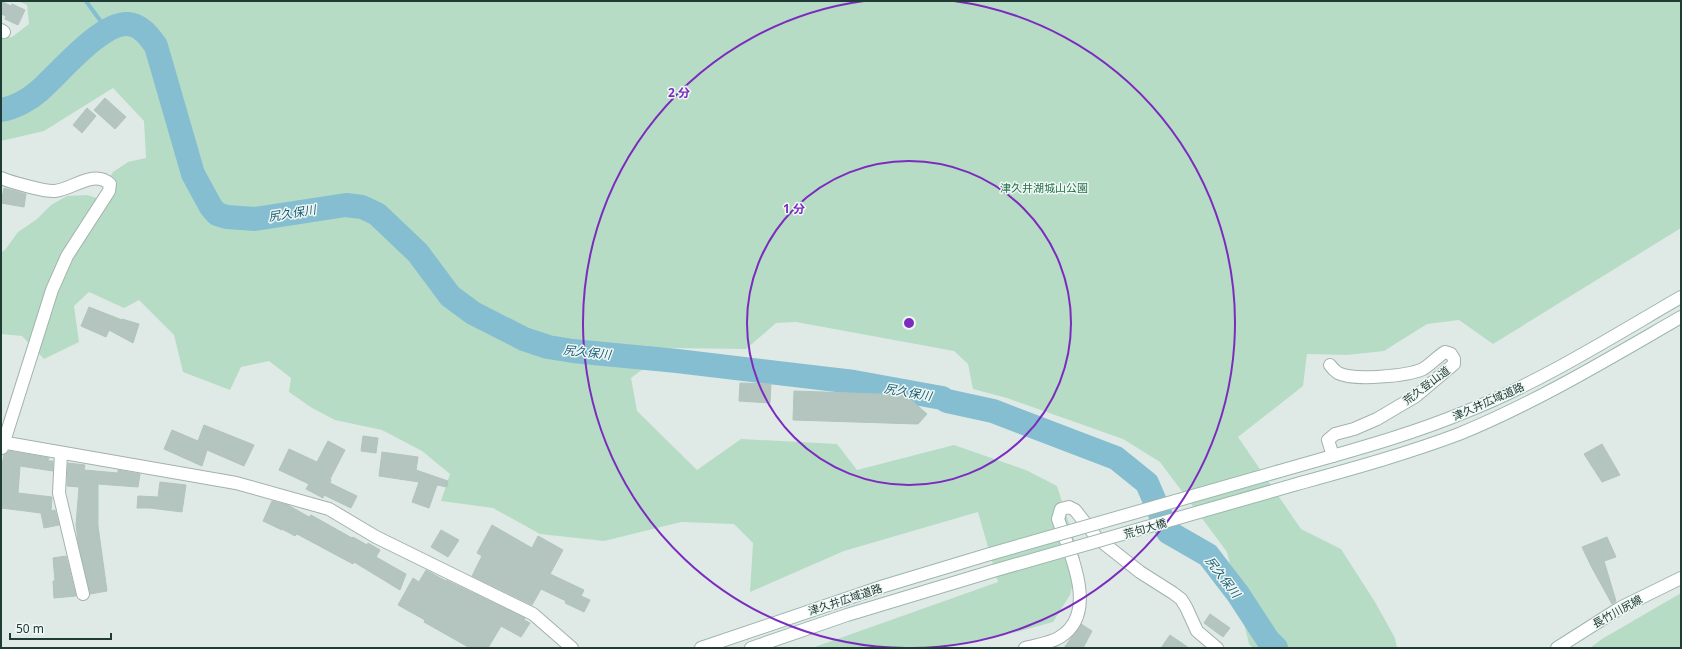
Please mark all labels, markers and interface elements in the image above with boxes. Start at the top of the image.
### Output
text: 2 分 [668,84,690,101]
park label: 津久井湖城山公園 [1000,180,1088,195]
text: 1 分 [783,200,805,217]
water label: 尻久保川 [267,201,319,225]
centre of rings [902,316,916,330]
water label: 尻久保川 [562,341,614,363]
street label: 荒久登山道 [1400,362,1452,408]
street label: 津久井広域道路 [1450,378,1526,424]
water label: 尻久保川 [883,379,935,405]
street label: 荒句大橋 [1122,515,1168,541]
water label: 尻久保川 [1202,553,1246,603]
street label: 津久井広域道路 [806,580,884,618]
street label: 長竹川尻線 [1589,591,1645,631]
scale bar [10,615,111,641]
text: 50 m [16,620,44,637]

